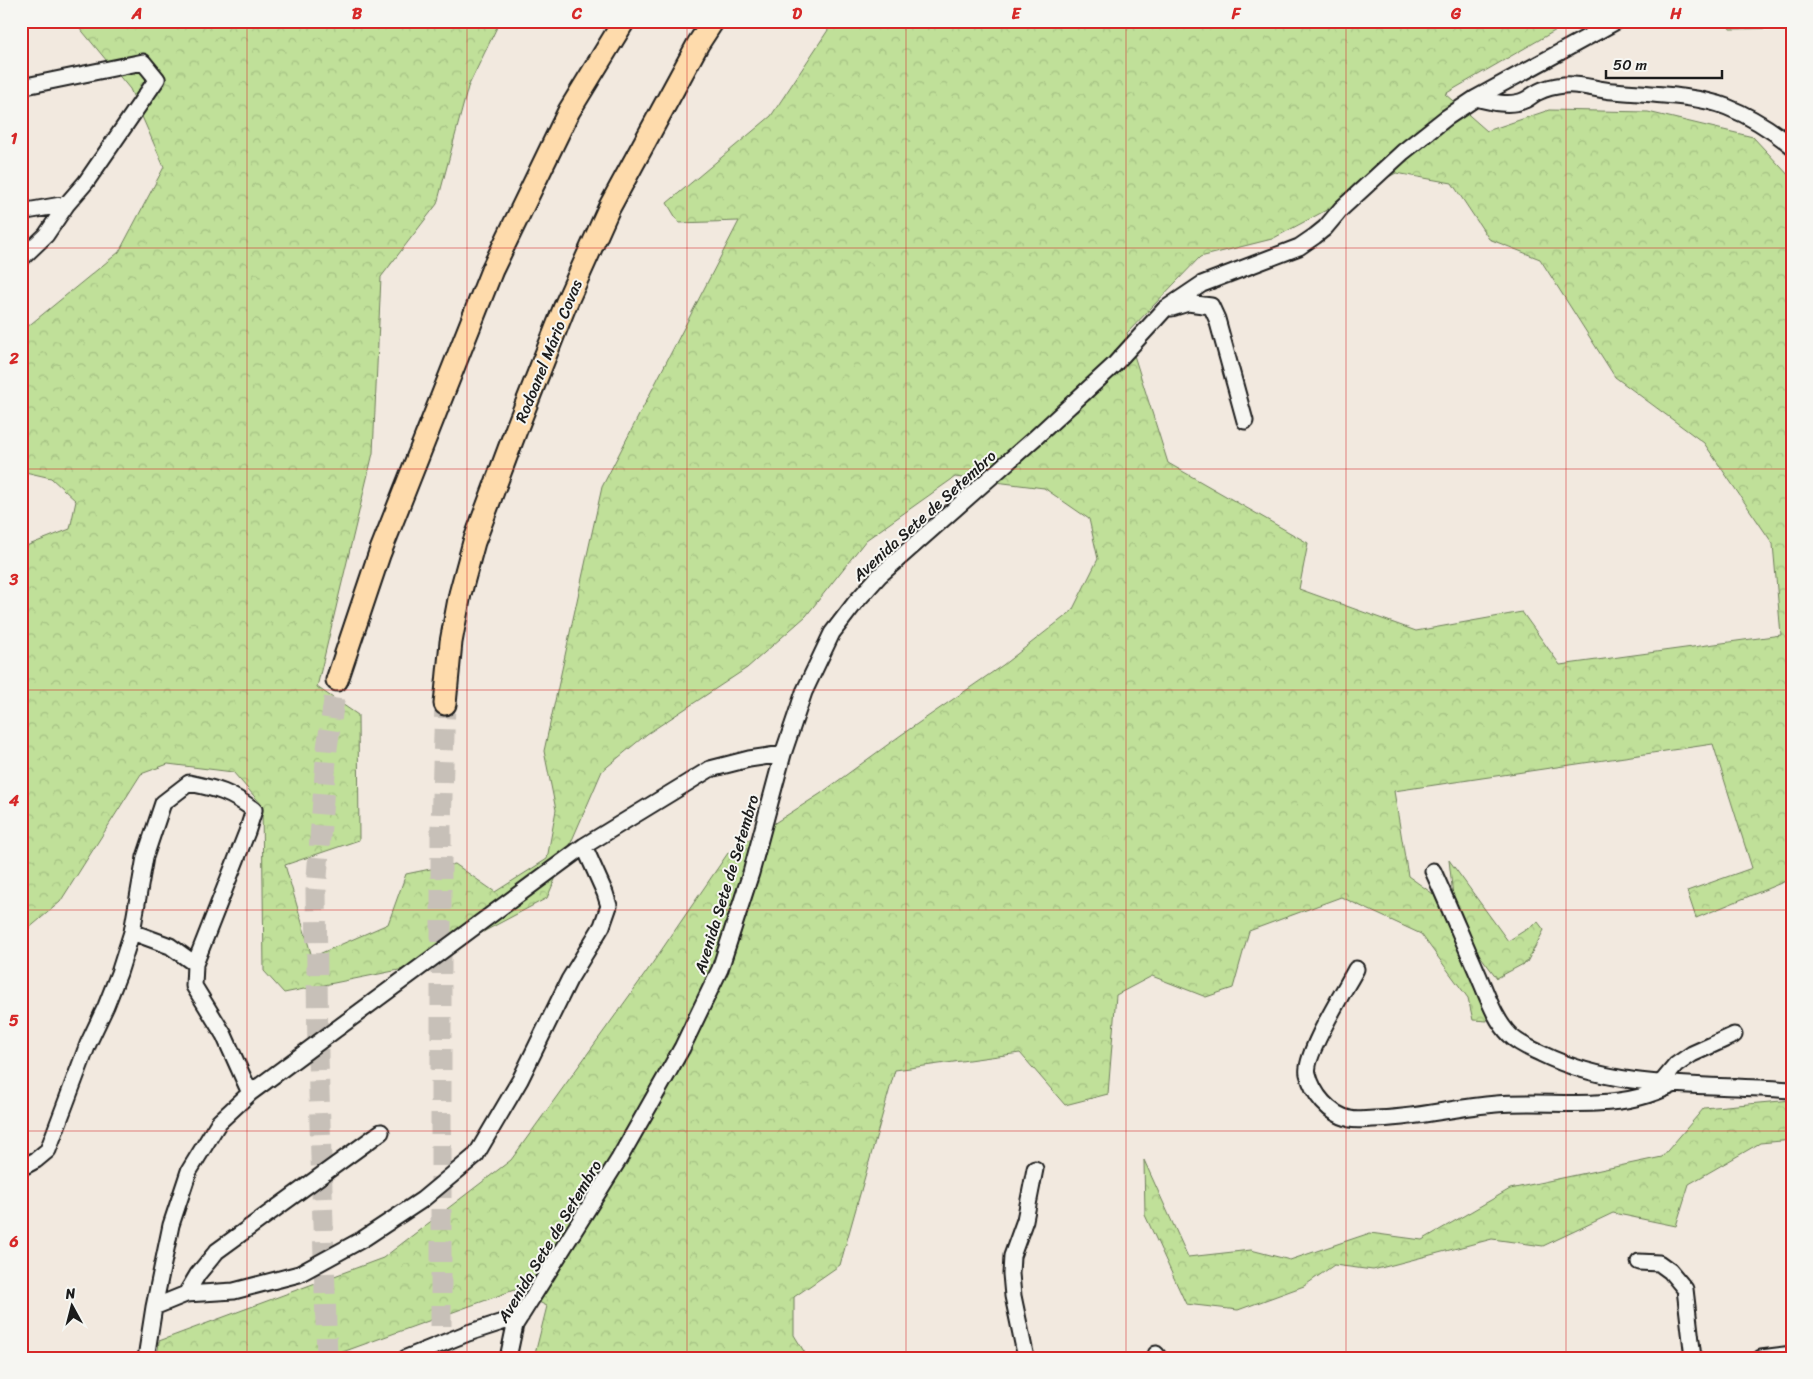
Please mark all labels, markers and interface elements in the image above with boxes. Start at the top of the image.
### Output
text: A [131,0,142,28]
text: B [352,0,363,28]
text: C [571,0,583,28]
text: D [792,0,802,28]
text: E [1012,0,1022,28]
text: F [1231,0,1242,28]
text: G [1450,0,1462,28]
text: H [1669,0,1682,28]
scale bar [1606,48,1722,80]
text: 50 m [1613,52,1648,78]
text: 1 [11,124,18,153]
street label: Rodoanel Mário Covas [506,275,591,427]
text: 2 [8,344,19,373]
street label: Avenida Sete de Setembro [845,442,1003,589]
text: 3 [9,565,19,594]
text: 4 [8,786,19,815]
street label: Avenida Sete de Setembro [685,791,768,978]
text: 5 [9,1006,19,1035]
street label: Avenida Sete de Setembro [489,1154,610,1329]
text: 6 [8,1227,19,1256]
text: N [63,1281,77,1307]
north arrow [48,1282,98,1332]

